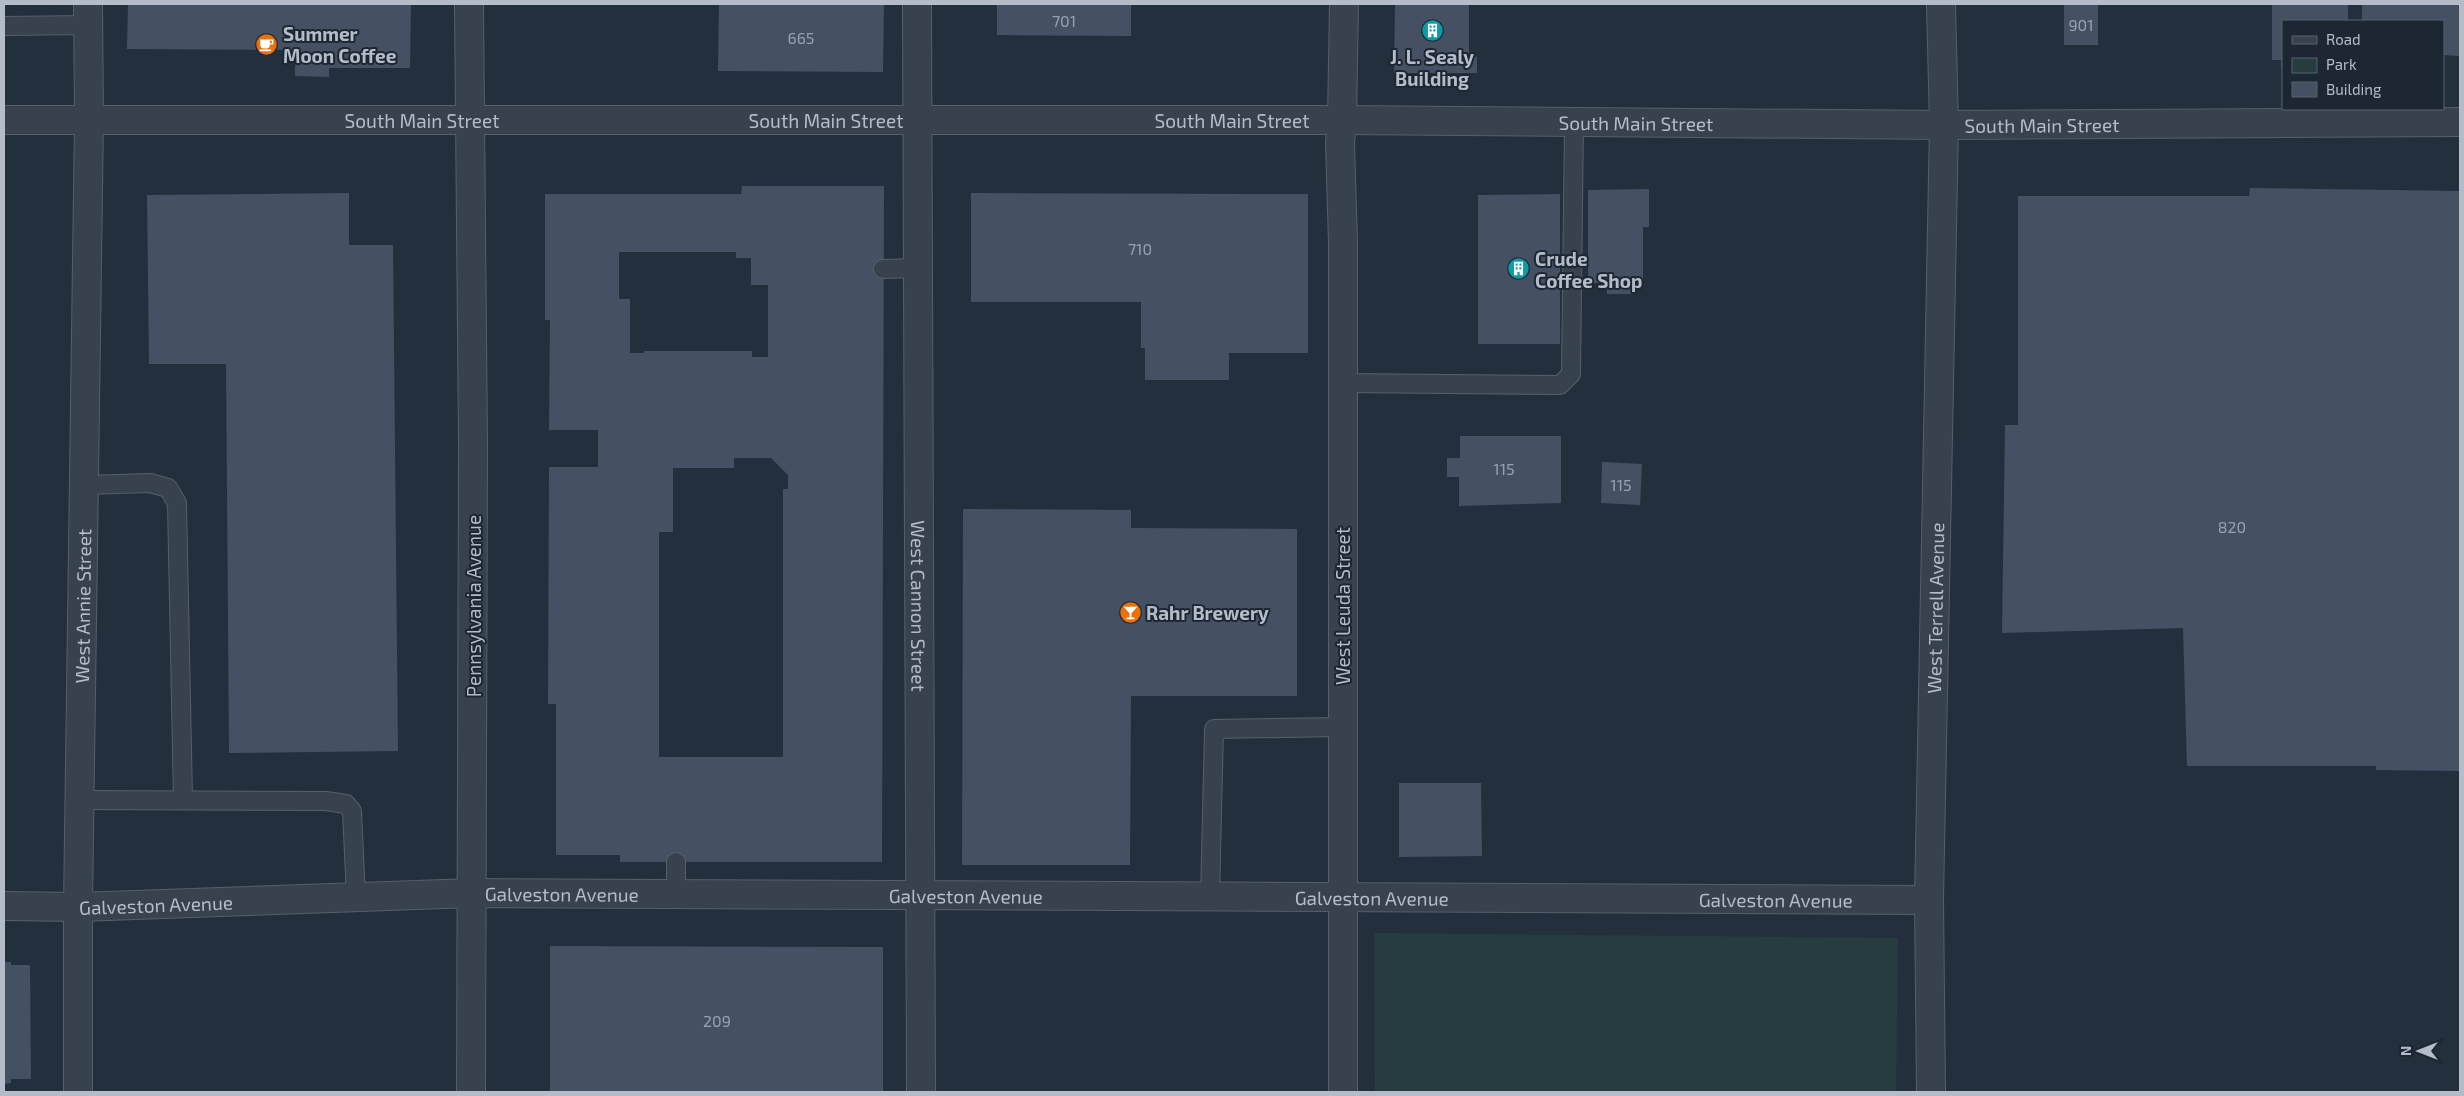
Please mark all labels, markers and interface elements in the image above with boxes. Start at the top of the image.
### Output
house number: 701 [1052,11,1076,30]
house number: 901 [2068,15,2094,34]
building icon: J. L. Sealy Building [1420,18,1444,42]
legend [2282,20,2444,110]
place label: Summer Moon Coffee [283,22,397,67]
house number: 665 [788,28,814,47]
text: Road [2326,30,2361,48]
cafe icon: Summer Moon Coffee [255,32,279,56]
place label: J. L. Sealy Building [1390,45,1474,90]
text: Park [2326,55,2357,73]
text: Building [2326,80,2382,98]
street label: South Main Street [345,109,499,132]
street label: South Main Street [749,109,903,132]
street label: South Main Street [1155,109,1309,132]
street label: South Main Street [1558,110,1713,135]
street label: South Main Street [1965,112,2119,136]
house number: 710 [1128,239,1152,258]
place label: Crude Coffee Shop [1535,247,1642,292]
building icon: Crude Coffee Shop [1507,257,1531,281]
house number: 115 [1493,459,1515,478]
house number: 115 [1610,475,1632,494]
street label: Pennsylvania Avenue [462,515,485,697]
house number: 820 [2218,517,2246,536]
street label: West Cannon Street [907,520,931,692]
street label: West Terrell Avenue [1921,522,1948,694]
street label: West Leuda Street [1331,527,1354,685]
street label: West Annie Street [70,529,95,683]
bar icon: Rahr Brewery [1118,600,1142,624]
place label: Rahr Brewery [1146,601,1269,625]
street label: Galveston Avenue [485,882,639,905]
street label: Galveston Avenue [889,883,1043,907]
street label: Galveston Avenue [1295,885,1449,909]
street label: Galveston Avenue [1699,887,1853,911]
street label: Galveston Avenue [79,890,233,918]
house number: 209 [703,1011,731,1030]
north arrow [2394,1026,2444,1076]
text: N [2397,1046,2414,1056]

